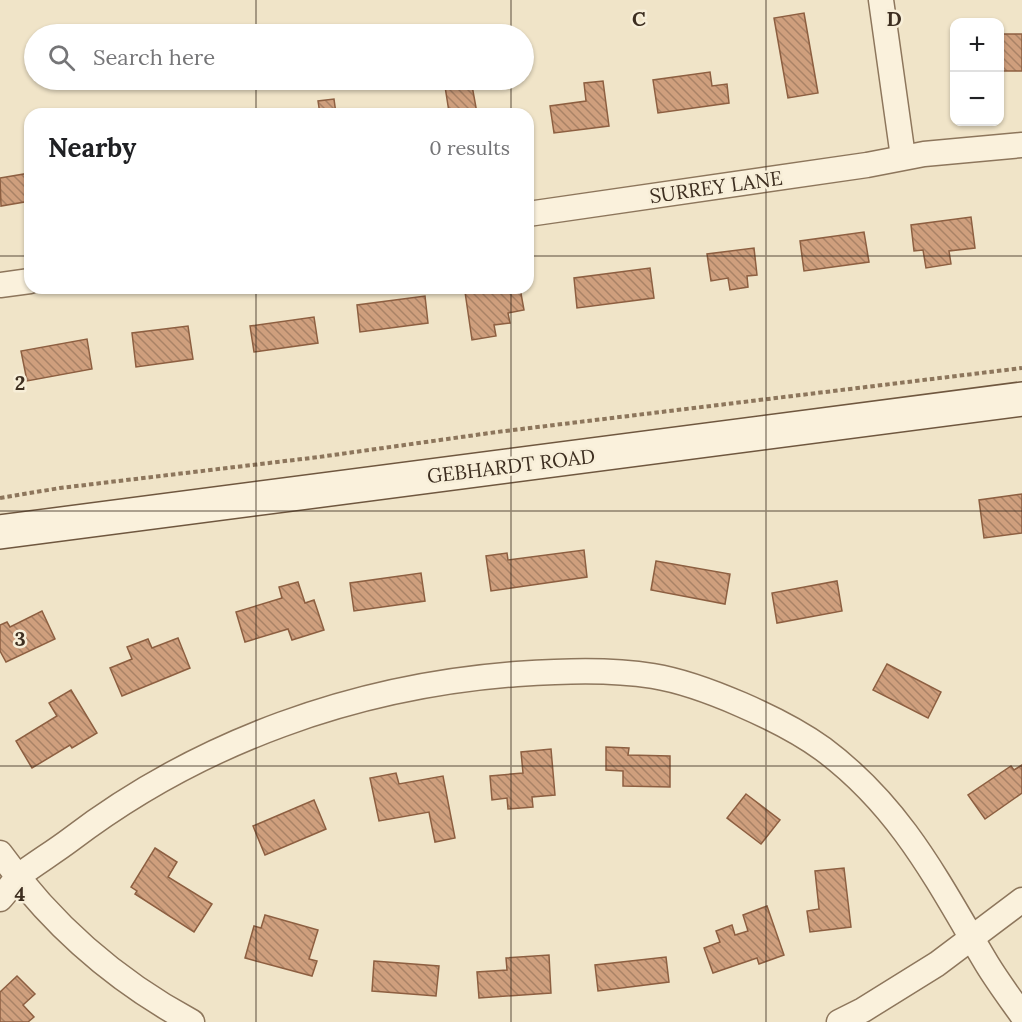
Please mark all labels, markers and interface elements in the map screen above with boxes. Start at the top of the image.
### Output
text: C [632,6,646,31]
text: D [886,6,902,31]
map controls [950,18,1004,126]
button: + [950,18,1004,72]
search box [24,24,534,90]
icon: search [45,41,78,74]
text: Search here [93,43,215,71]
button: − [950,72,1004,126]
text: Nearby [48,131,136,164]
text: 0 results [429,135,510,160]
street label: SURREY LANE [648,165,784,208]
text: 2 [15,370,25,395]
street label: GEBHARDT ROAD [425,443,596,488]
text: 3 [14,626,26,651]
text: 4 [15,881,26,906]

